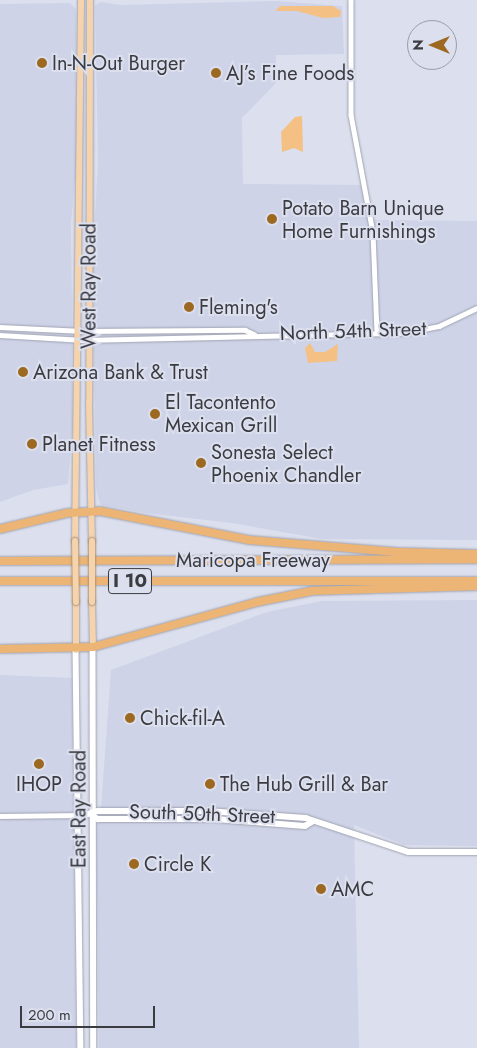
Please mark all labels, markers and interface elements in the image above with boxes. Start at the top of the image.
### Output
north arrow [407,20,457,70]
text: N [408,39,428,51]
place label: In-N-Out Burger [52,51,185,75]
marker: In-N-Out Burger [36,57,48,69]
place label: AJ’s Fine Foods [226,61,354,85]
marker: AJ’s Fine Foods [210,67,222,79]
place label: Potato Barn Unique Home Furnishings [282,196,444,243]
marker: Potato Barn Unique Home Furnishings [266,213,278,225]
street label: West Ray Road [77,223,101,349]
place label: Fleming's [199,295,278,319]
marker: Fleming's [183,301,195,313]
street label: North 54th Street [279,316,427,346]
place label: Arizona Bank & Trust [33,360,208,384]
marker: Arizona Bank & Trust [17,366,29,378]
place label: El Tacontento Mexican Grill [165,390,277,437]
marker: El Tacontento Mexican Grill [149,408,161,420]
place label: Planet Fitness [42,432,156,456]
marker: Planet Fitness [26,438,38,450]
place label: Sonesta Select Phoenix Chandler [211,440,361,487]
marker: Sonesta Select Phoenix Chandler [195,457,207,469]
street label: Maricopa Freeway [176,548,330,572]
road number: I 10 [108,564,152,598]
place label: Chick-fil-A [140,706,225,730]
marker: Chick-fil-A [124,712,136,724]
street label: East Ray Road [67,750,91,868]
marker: IHOP [33,758,45,770]
place label: IHOP [16,772,62,796]
place label: The Hub Grill & Bar [220,772,388,796]
marker: The Hub Grill & Bar [204,778,216,790]
street label: South 50th Street [129,799,275,829]
place label: Circle K [144,852,211,876]
marker: Circle K [128,858,140,870]
place label: AMC [331,877,374,901]
marker: AMC [315,883,327,895]
scale bar [22,996,158,1028]
text: 200 m [28,1004,71,1026]

